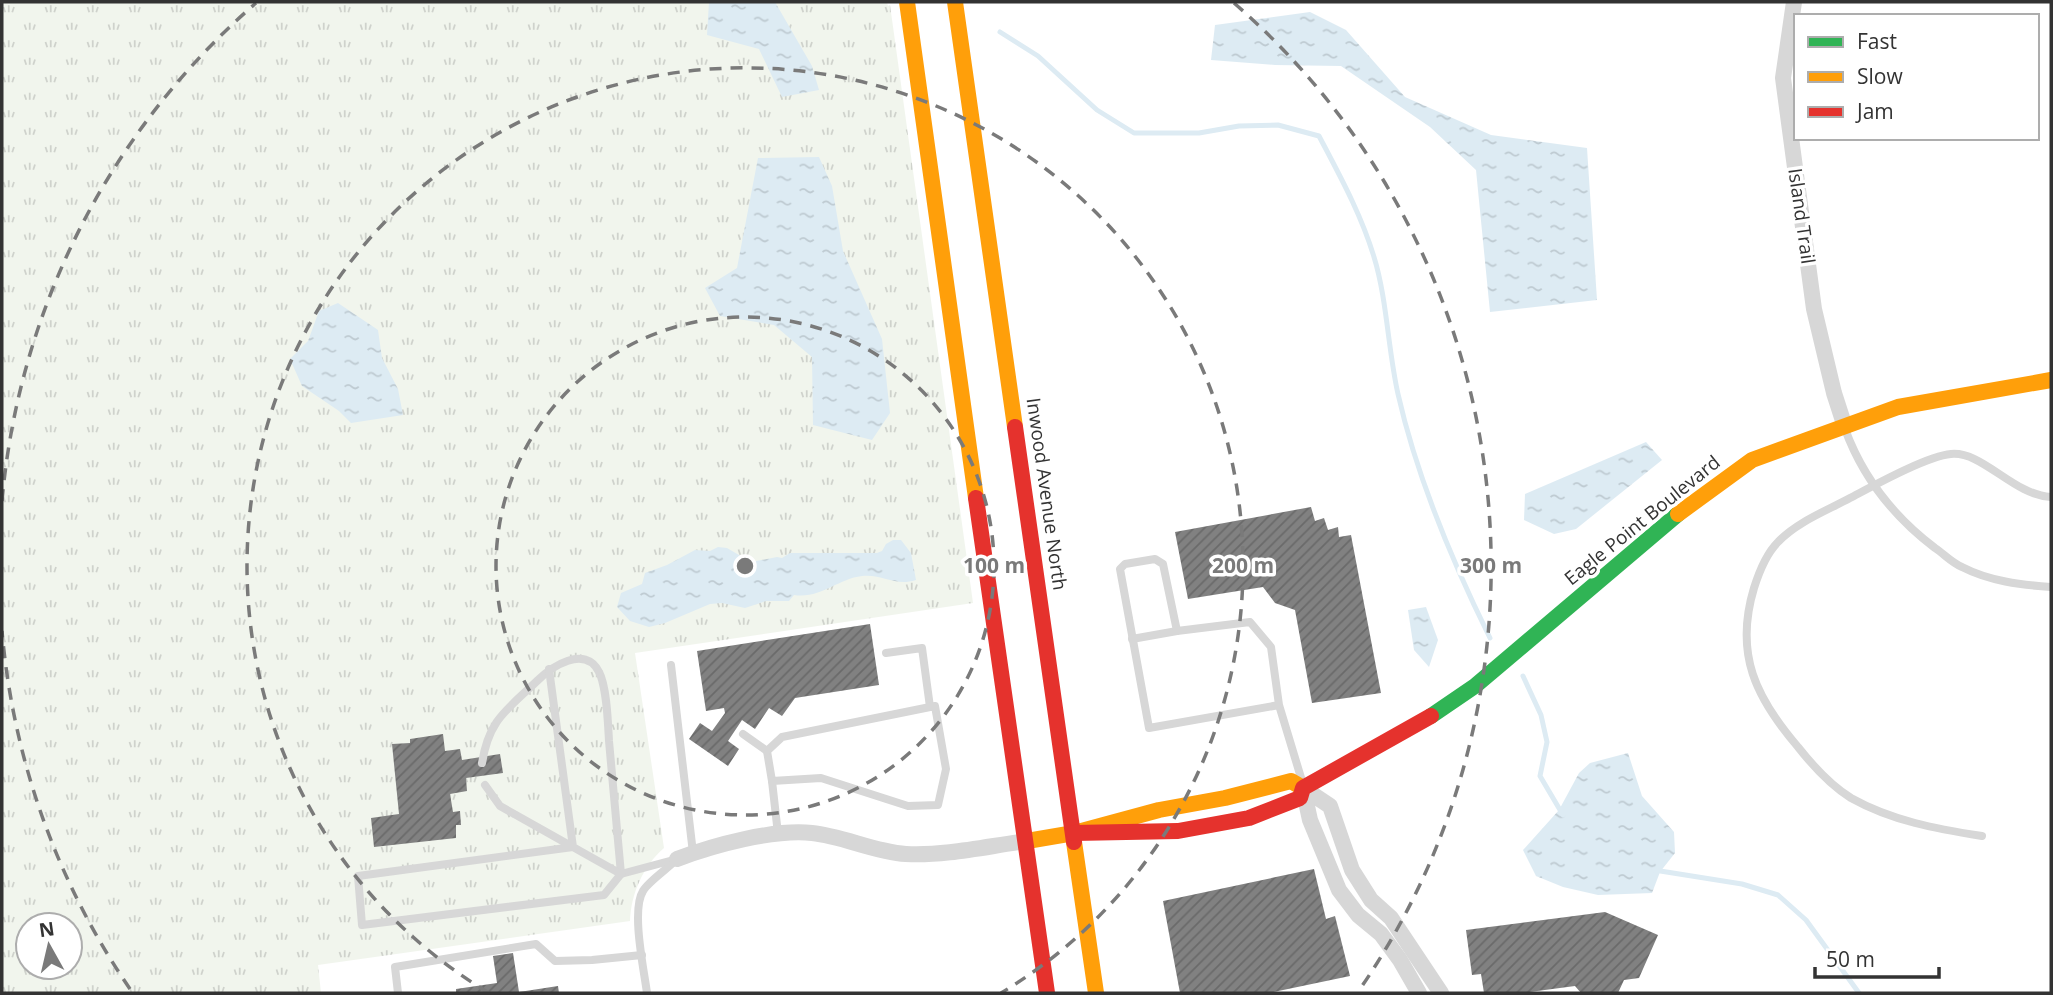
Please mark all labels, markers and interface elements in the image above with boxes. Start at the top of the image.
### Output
legend [1794,14,2039,140]
text: Fast [1857,27,1897,55]
text: Slow [1857,62,1903,90]
text: Jam [1855,97,1894,125]
street label: Island Trail [1782,167,1822,265]
street label: Inwood Avenue North [1021,396,1073,592]
street label: Eagle Point Boulevard [1559,449,1725,591]
text: 100 m [963,551,1025,579]
text: 200 m [1212,551,1274,579]
text: 300 m [1460,551,1522,579]
centre of rings [733,554,757,578]
north arrow [14,911,84,981]
text: N [37,915,56,943]
scale bar [1815,936,1939,980]
text: 50 m [1826,945,1875,973]

